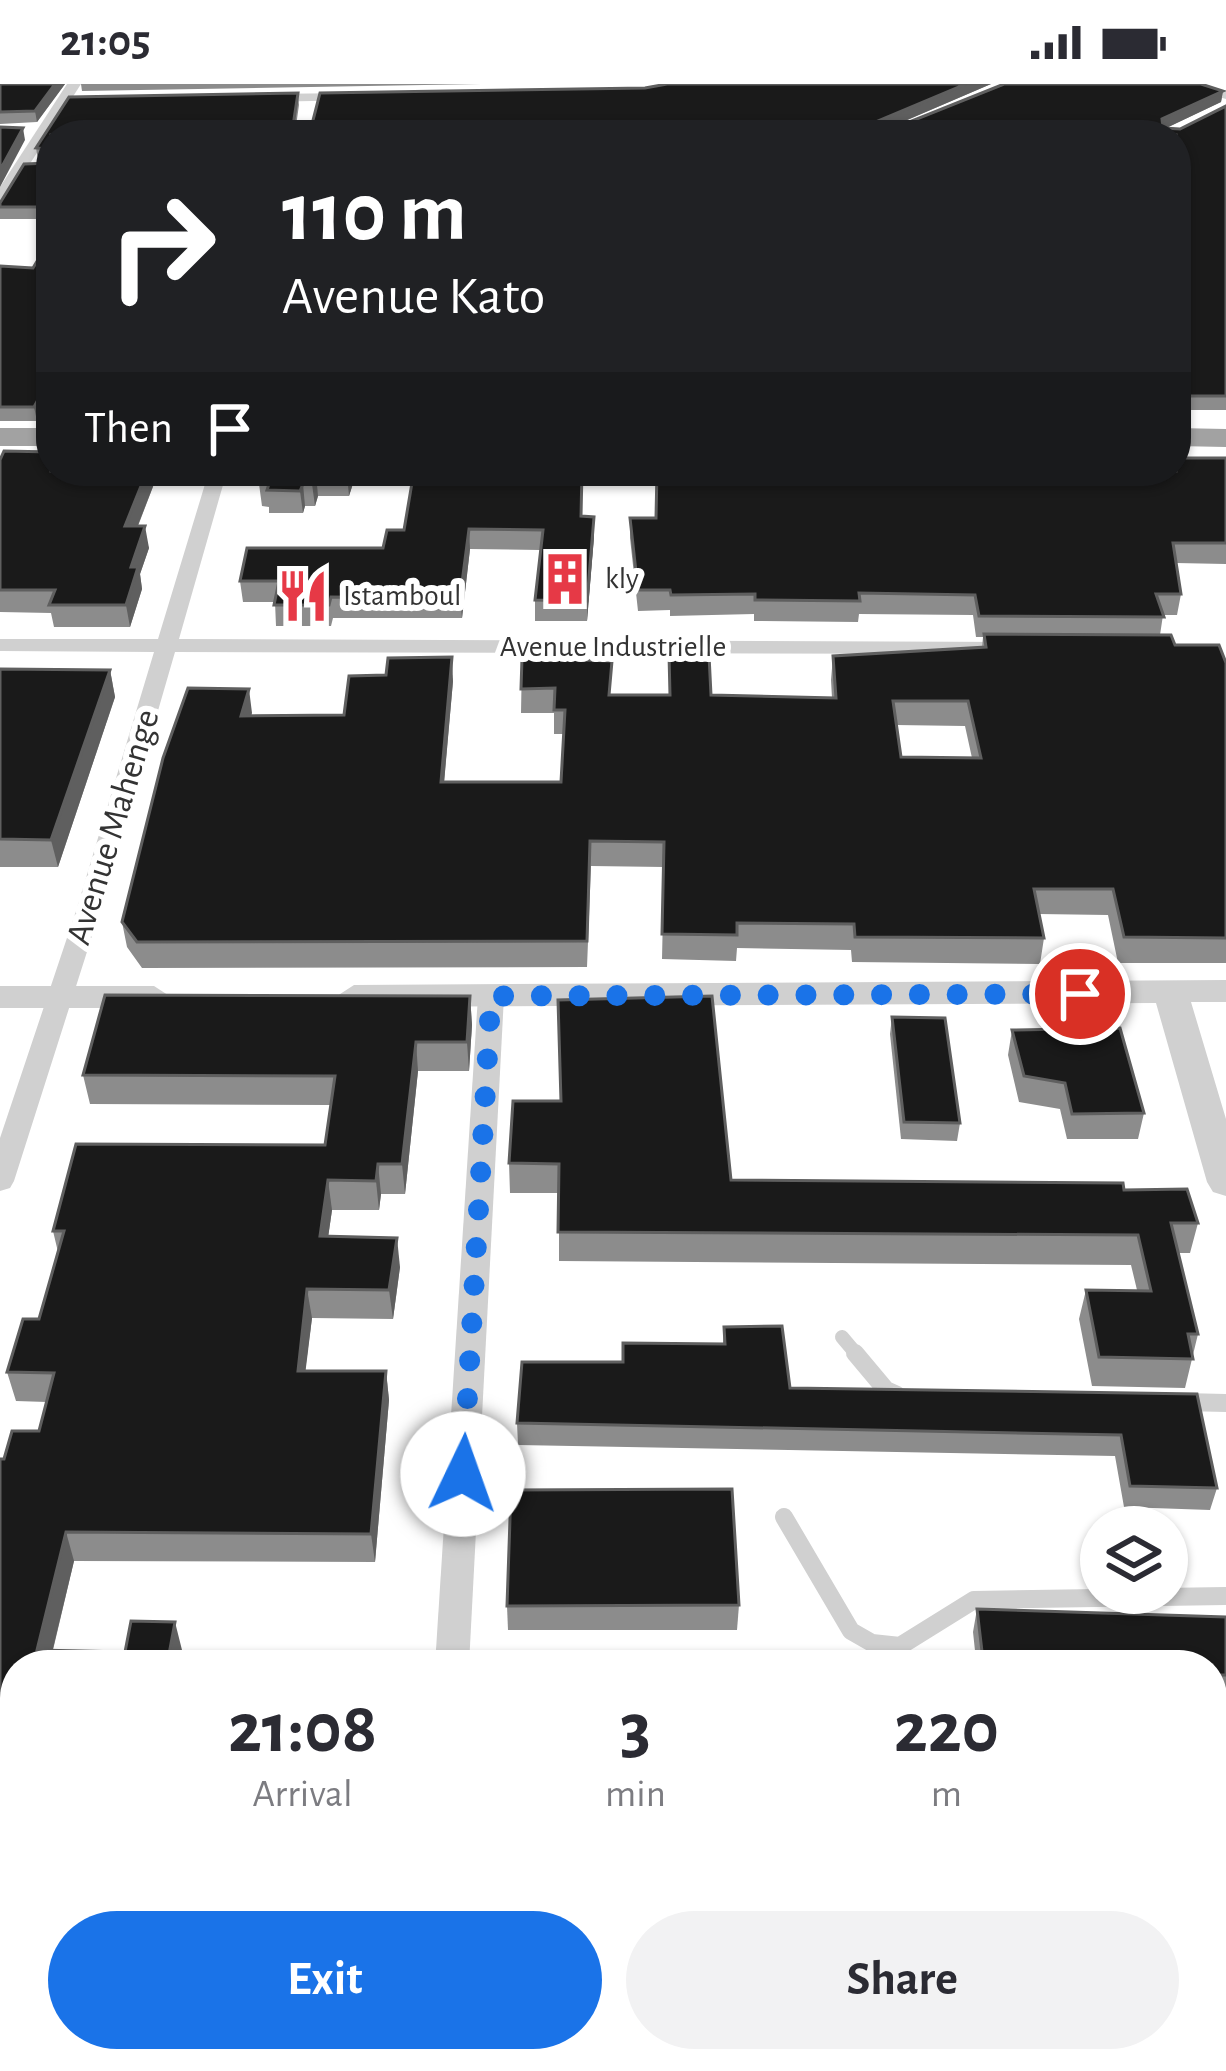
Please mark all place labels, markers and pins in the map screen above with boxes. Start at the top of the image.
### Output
building icon: kly [536,550,594,608]
place label: kly [605,564,639,594]
restaurant icon: Istamboul [274,567,332,625]
place label: Istamboul [343,581,462,611]
pin [1029,943,1131,1045]

